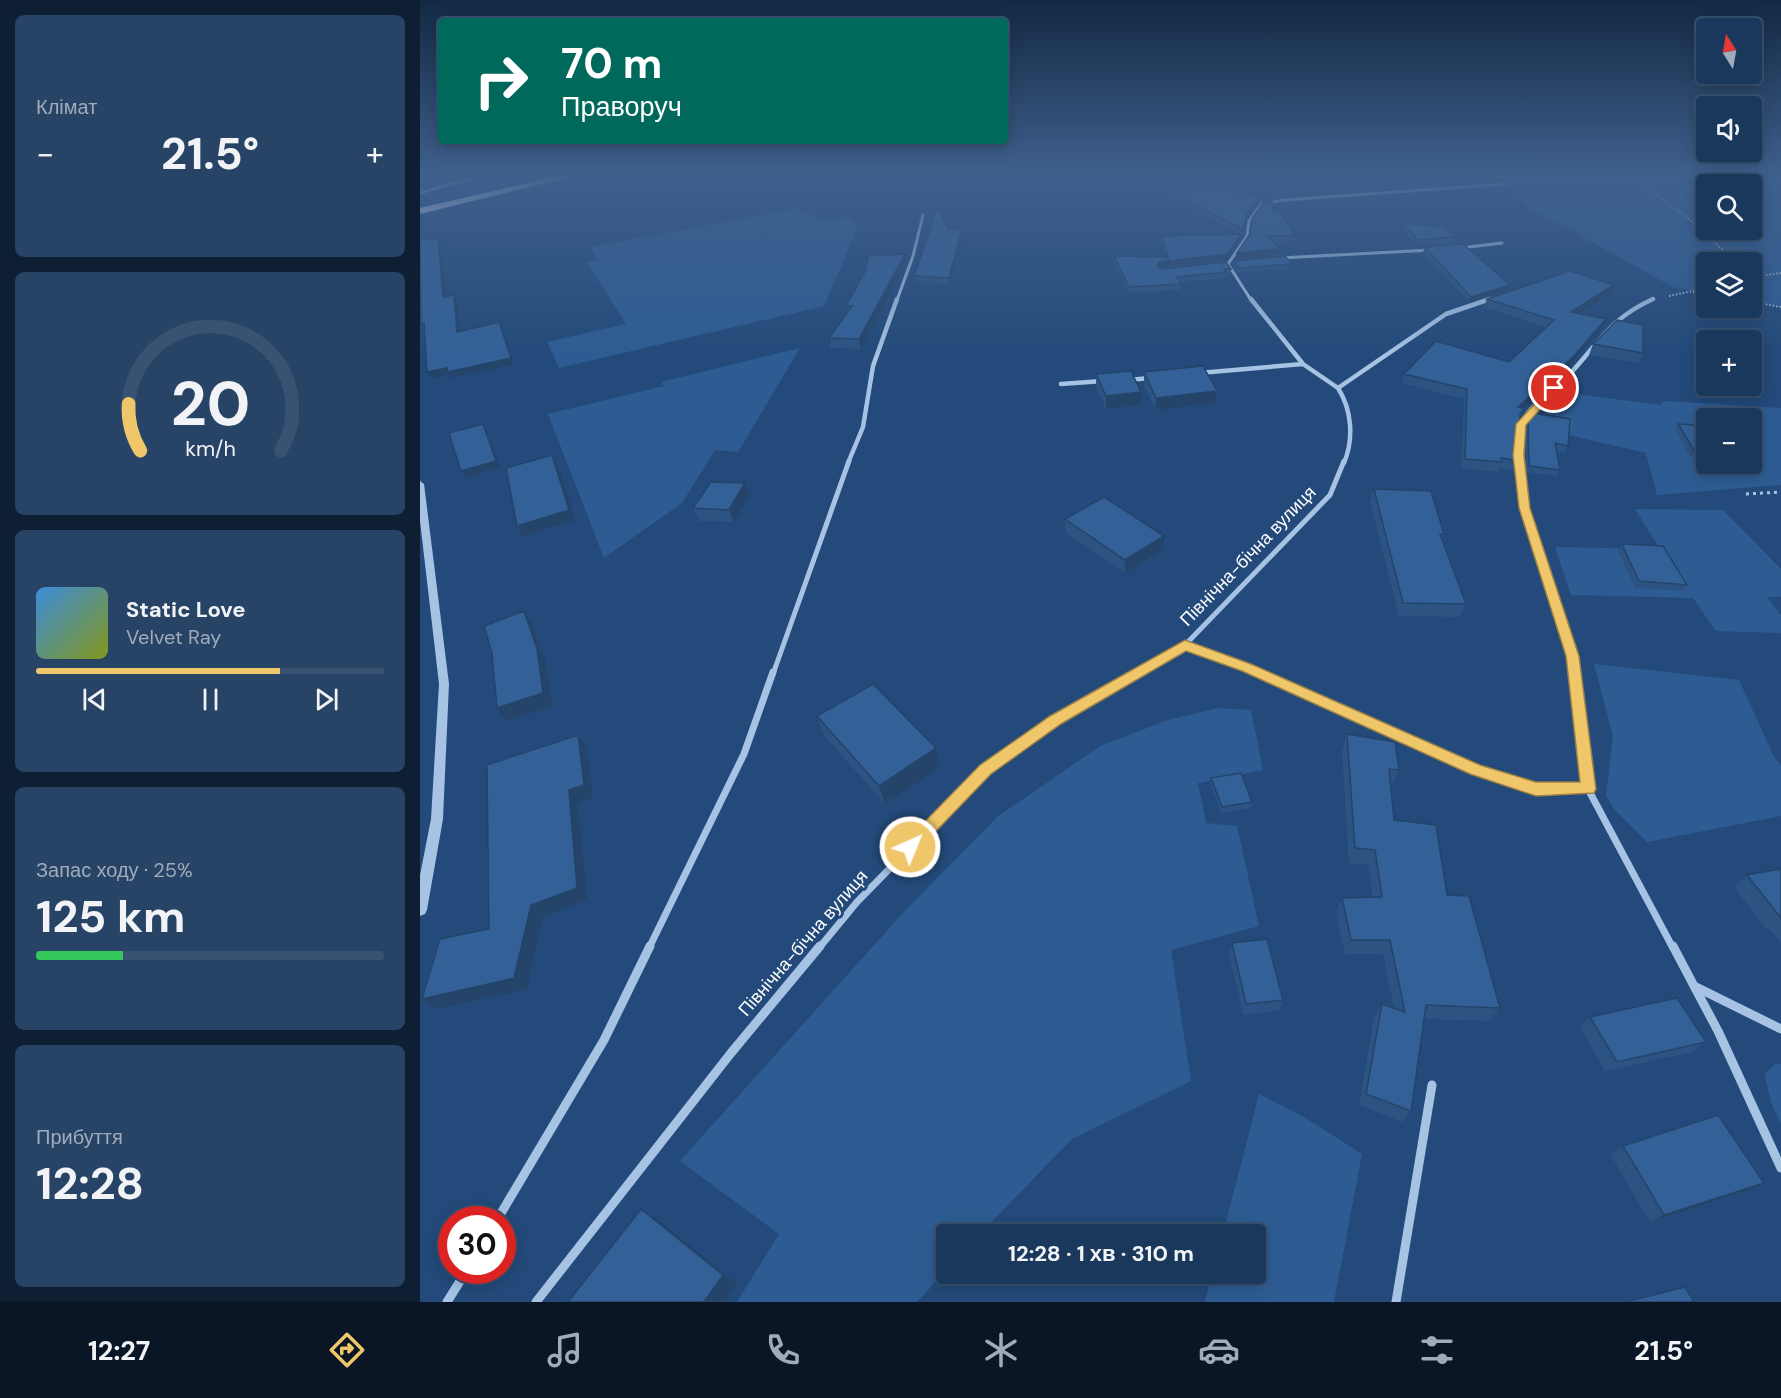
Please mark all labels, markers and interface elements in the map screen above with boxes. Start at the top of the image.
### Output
north arrow [1696,18,1762,84]
map controls [1696,18,1762,474]
text: 70 m [561,36,662,91]
icon: right [462,42,540,120]
text: Праворуч [561,89,682,124]
text: Клімат [36,94,97,120]
button: sound [1696,96,1762,162]
text: 21.5° [161,124,259,183]
text: − [36,132,54,175]
text: + [366,132,384,175]
button: search [1696,174,1762,240]
button: layers [1696,252,1762,318]
button: + [1696,330,1762,396]
pin [1528,362,1579,413]
text: 20 [170,363,250,444]
icon: arrive [1537,371,1570,404]
button: − [1696,408,1762,474]
text: km/h [185,435,235,463]
street label: Північна-бічна вулиця [1175,481,1321,631]
text: Static Love [126,595,246,624]
text: Velvet Ray [126,624,221,650]
icon: previous [78,683,111,716]
icon: pause [194,683,227,716]
icon: next [310,683,343,716]
position arrow [878,815,942,879]
text: Запас ходу · 25% [36,857,193,883]
street label: Північна-бічна вулиця [733,865,873,1021]
text: 125 km [36,887,185,946]
text: Прибуття [36,1124,123,1150]
text: 12:28 [36,1154,144,1213]
speed limit sign: 30 [438,1206,516,1284]
text: 12:28 · 1 хв · 310 m [1008,1239,1194,1268]
icon: directions [326,1329,368,1371]
icon: music [544,1329,586,1371]
icon: phone [762,1329,804,1371]
icon: climate [980,1329,1022,1371]
icon: car [1198,1329,1240,1371]
icon: filters [1416,1329,1458,1371]
text: 12:27 [88,1333,150,1368]
text: 21.5° [1634,1333,1693,1368]

